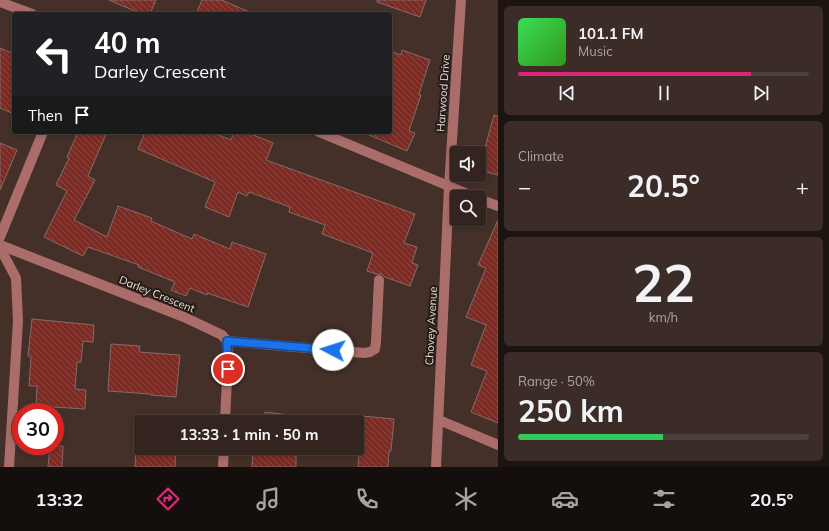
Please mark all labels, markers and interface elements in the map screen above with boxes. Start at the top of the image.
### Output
text: 101.1 FM [578,24,643,43]
text: 40 m [94,25,160,60]
icon: left [28,28,80,80]
text: Music [578,43,613,59]
street label: Harwood Drive [433,54,453,132]
text: Darley Crescent [94,60,226,83]
icon: previous [556,82,578,104]
icon: pause [653,82,675,104]
icon: next [750,82,772,104]
icon: arrive [71,104,93,126]
text: Then [28,106,63,125]
map controls [450,146,486,226]
button: sound [450,146,486,182]
text: Climate [518,148,564,164]
text: 20.5° [627,167,700,205]
text: − [518,173,531,201]
text: + [796,173,809,201]
button: search [450,190,486,226]
text: 22 [632,250,695,315]
street label: Darley Crescent [117,272,197,316]
street label: Chovey Avenue [422,286,440,366]
text: km/h [649,309,678,325]
position arrow [312,329,354,371]
pin [211,352,245,386]
icon: arrive [217,358,239,380]
text: Range · 50% [518,373,595,389]
text: 250 km [518,392,624,430]
speed limit sign: 30 [12,403,64,455]
text: 13:33 · 1 min · 50 m [180,425,318,444]
icon: directions [154,485,182,513]
icon: music [254,485,282,513]
icon: phone [353,485,381,513]
icon: climate [452,485,480,513]
icon: car [551,485,579,513]
icon: filters [650,485,678,513]
text: 13:32 [36,488,83,511]
text: 20.5° [750,488,793,511]

